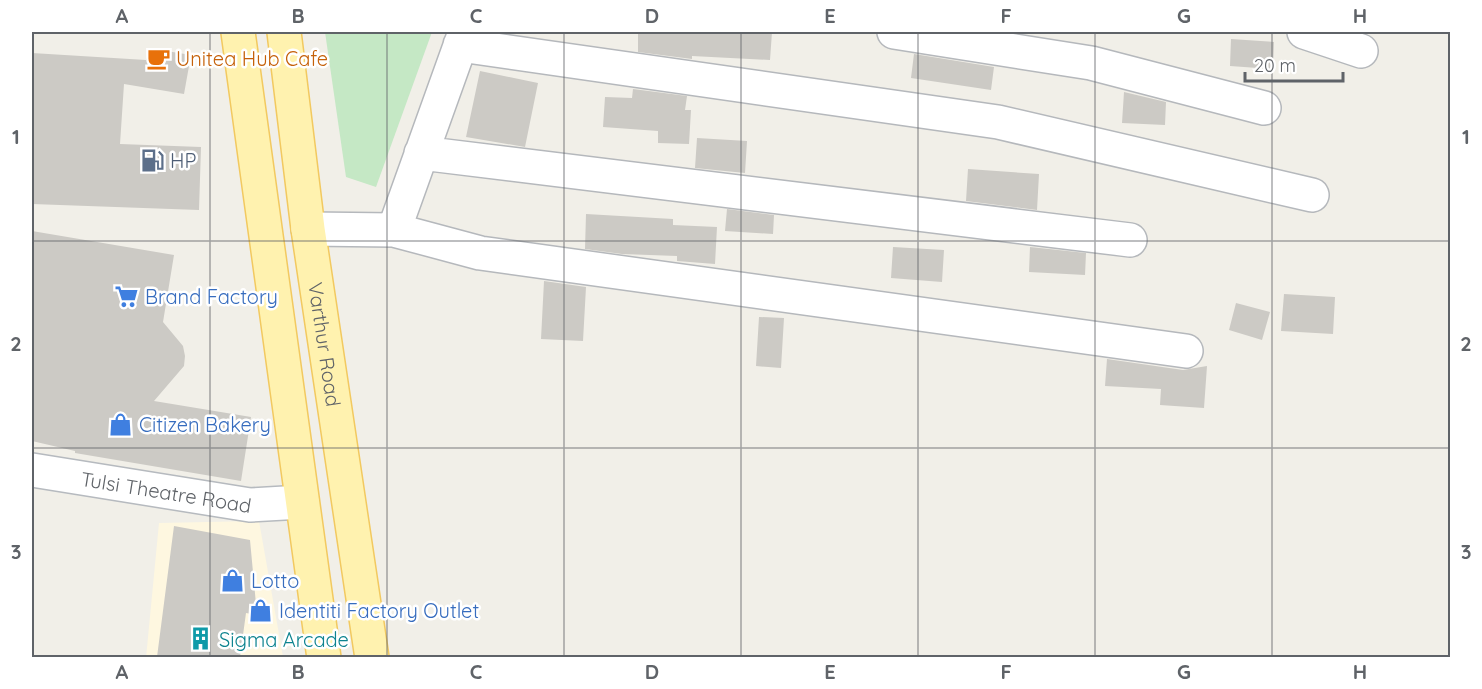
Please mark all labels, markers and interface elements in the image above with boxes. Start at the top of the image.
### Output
text: A [116,3,129,28]
text: B [291,3,305,28]
text: C [470,3,483,28]
text: D [645,3,659,28]
text: E [824,3,836,28]
text: F [1000,3,1012,28]
text: G [1177,3,1191,28]
text: H [1353,3,1367,28]
cafe icon: Unitea Hub Cafe [145,45,171,71]
scale bar [1245,45,1342,83]
place label: Unitea Hub Cafe [176,46,328,71]
text: 20 m [1254,54,1296,77]
text: 1 [12,124,20,149]
text: 1 [1462,124,1470,149]
fuel station icon: HP [139,147,165,173]
place label: HP [170,148,196,173]
street label: Varthur Road [304,280,347,408]
supermarket icon: Brand Factory [114,283,140,309]
place label: Brand Factory [145,284,278,309]
text: 2 [10,331,22,356]
text: 2 [1460,331,1472,356]
shop icon: Citizen Bakery [108,411,134,437]
place label: Citizen Bakery [139,412,271,437]
street label: Tulsi Theatre Road [79,466,253,518]
text: 3 [11,539,21,564]
text: 3 [1461,539,1471,564]
shop icon: Lotto [220,567,246,593]
place label: Lotto [251,568,299,593]
shop icon: Identiti Factory Outlet [248,597,274,623]
place label: Identiti Factory Outlet [279,598,479,623]
building icon: Sigma Arcade [188,626,214,652]
place label: Sigma Arcade [219,627,349,652]
text: A [116,659,129,684]
text: B [291,659,305,684]
text: C [470,659,483,684]
text: D [645,659,659,684]
text: E [824,659,836,684]
text: F [1000,659,1012,684]
text: G [1177,659,1191,684]
text: H [1353,659,1367,684]

